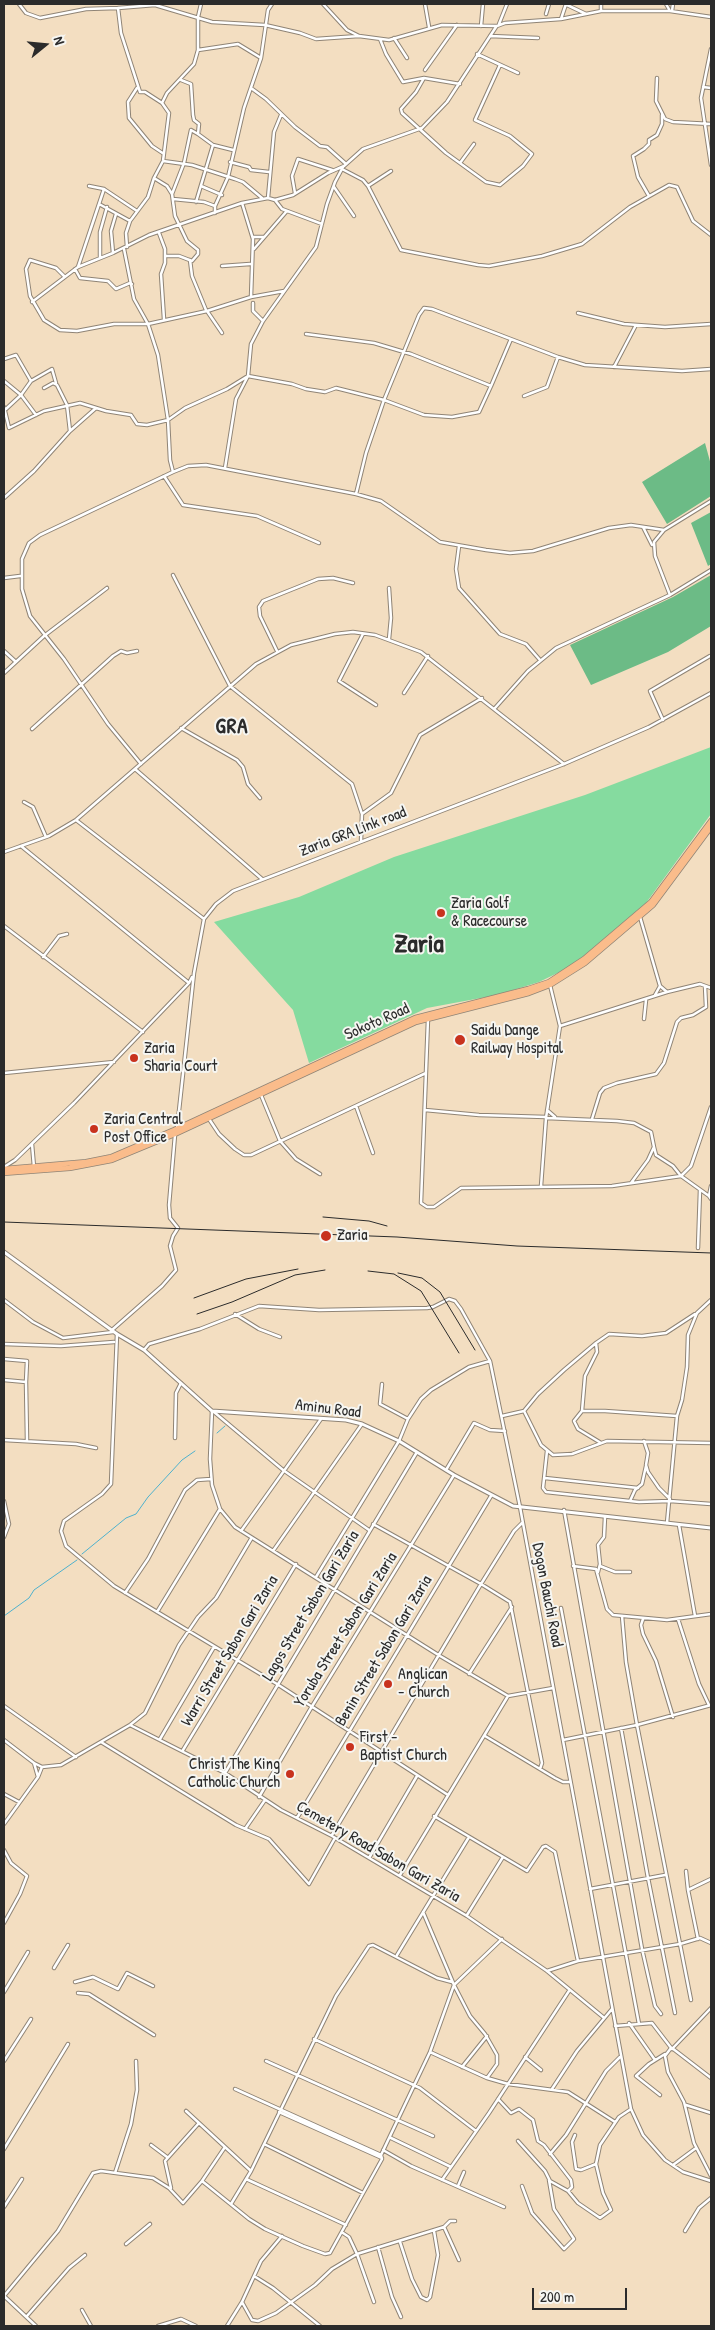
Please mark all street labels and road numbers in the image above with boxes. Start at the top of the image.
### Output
street label: Zaria GRA Link road [297,803,409,861]
street label: Sokoto Road [342,999,412,1045]
street label: Aminu Road [294,1395,362,1423]
street label: Lagos Street Sabon Gari Zaria [259,1527,363,1685]
street label: Dogon Bauchi Road [527,1541,567,1649]
street label: Yoruba Street Sabon Gari Zaria [290,1549,402,1711]
street label: Warri Street Sabon Gari Zaria [177,1572,283,1730]
street label: Benin Street Sabon Gari Zaria [331,1572,437,1730]
street label: Cemetery Road Sabon Gari Zaria [293,1797,463,1907]

